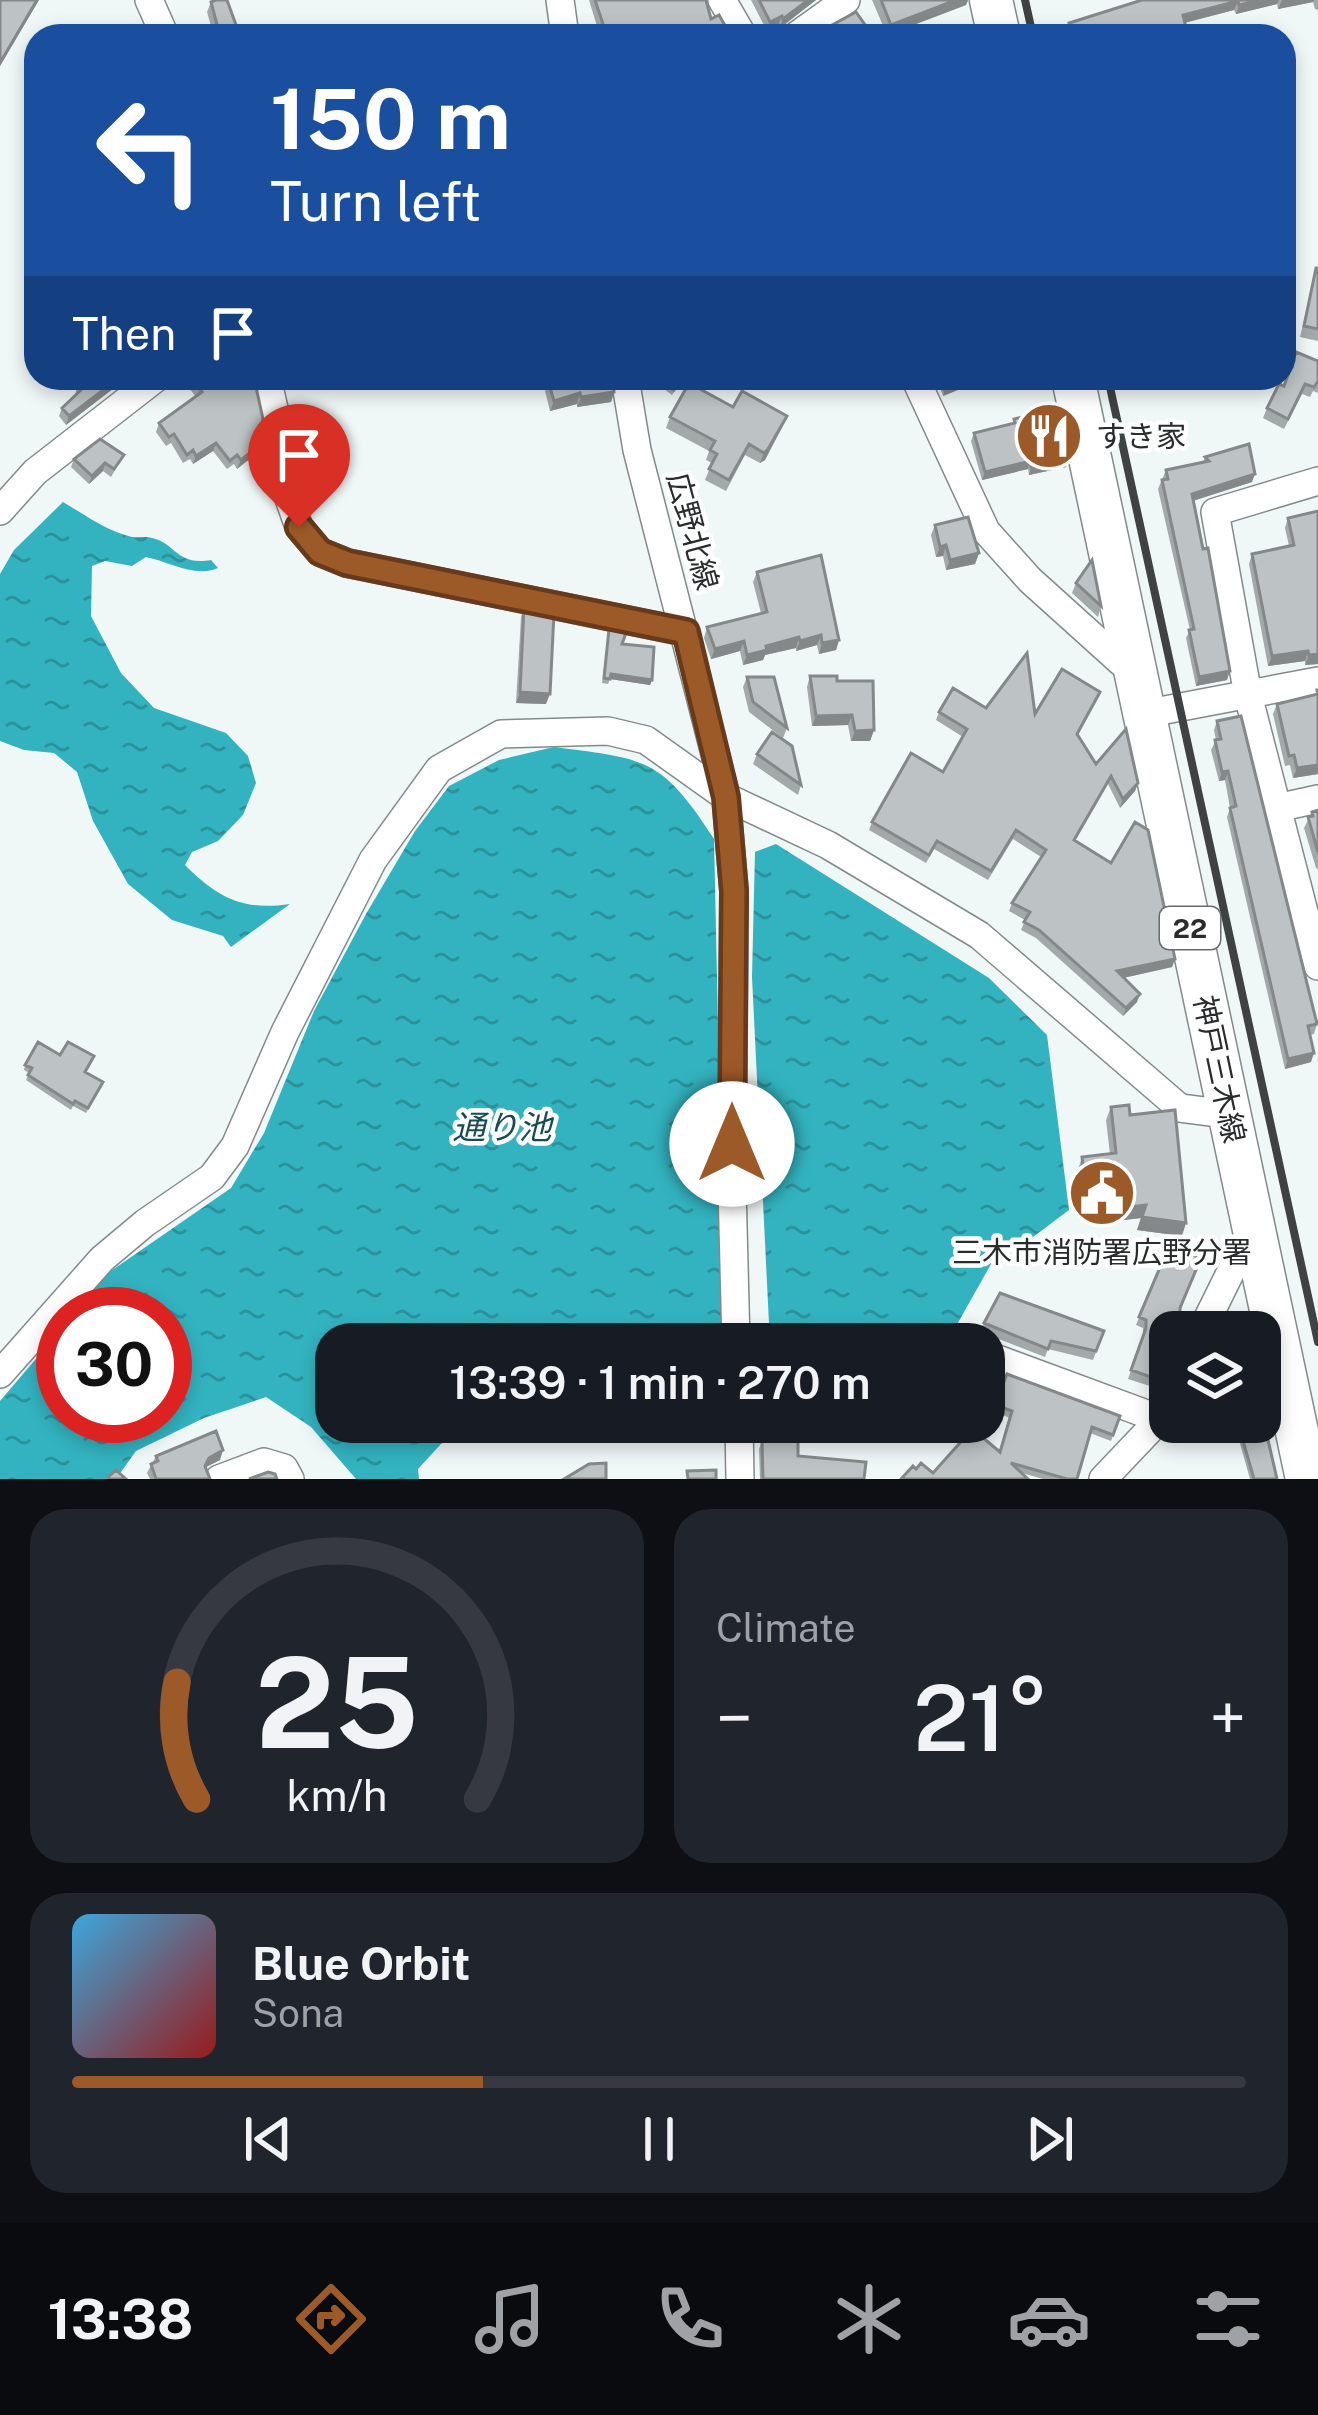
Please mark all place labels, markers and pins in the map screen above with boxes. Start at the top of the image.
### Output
restaurant icon: すき家 [1014,401,1084,471]
pin [248,404,350,527]
place label: すき家 [1096,418,1186,454]
public building icon: 三木市消防署広野分署 [1067,1158,1137,1228]
place label: 三木市消防署広野分署 [952,1234,1252,1270]

